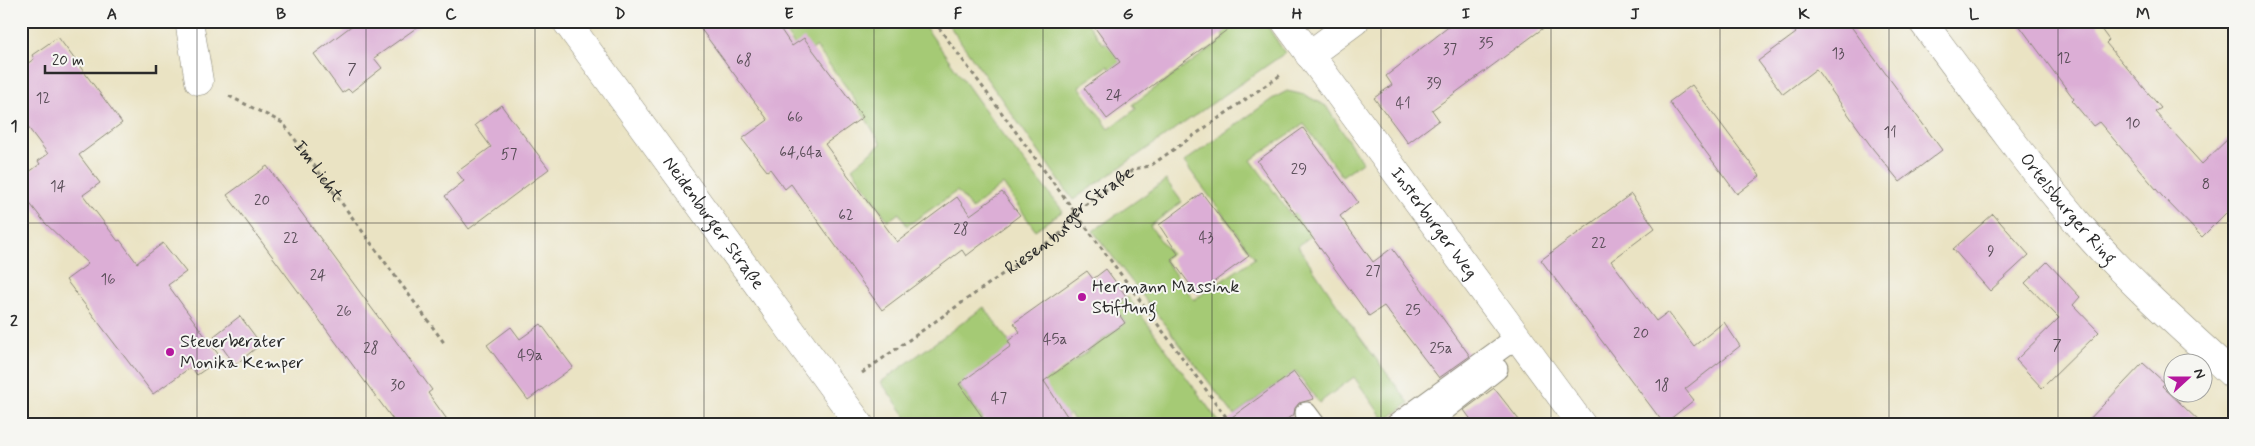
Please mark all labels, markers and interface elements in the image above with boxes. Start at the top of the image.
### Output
text: A [107,4,117,25]
text: B [276,4,286,25]
text: C [445,4,457,25]
text: D [614,4,626,25]
text: E [784,4,794,25]
text: F [954,4,963,25]
text: G [1123,4,1134,25]
text: H [1292,4,1303,25]
text: I [1462,4,1471,25]
text: J [1630,4,1640,25]
text: K [1798,4,1810,25]
text: L [1969,4,1980,25]
text: M [2136,4,2150,25]
house number: 35 [1479,34,1493,54]
house number: 37 [1443,40,1458,60]
scale bar [45,42,156,74]
house number: 13 [1831,44,1845,64]
house number: 12 [2057,49,2071,69]
text: 20 m [52,51,84,71]
house number: 68 [736,51,752,71]
house number: 7 [347,60,357,80]
house number: 39 [1426,74,1442,94]
house number: 24 [1106,86,1122,106]
house number: 12 [36,89,50,109]
house number: 41 [1395,94,1411,114]
house number: 66 [787,108,803,128]
house number: 10 [2125,114,2141,134]
text: 1 [10,116,18,137]
house number: 11 [1883,123,1897,143]
street label: Im Licht [288,136,349,207]
house number: 64,64a [779,143,823,163]
house number: 57 [501,145,518,165]
street label: Ortelsburger Ring [2014,148,2122,271]
street label: Neidenburger Straße [657,152,770,295]
house number: 29 [1291,160,1307,180]
street label: Riesenburger Straße [1000,161,1139,281]
street label: Insterburger Weg [1385,163,1483,284]
house number: 8 [2202,175,2210,195]
house number: 14 [50,177,66,197]
house number: 20 [254,191,270,211]
house number: 62 [838,206,854,226]
house number: 28 [953,220,969,240]
house number: 43 [1198,228,1214,248]
house number: 22 [283,229,299,249]
house number: 22 [1591,234,1607,254]
house number: 9 [1987,242,1995,262]
house number: 27 [1366,262,1381,282]
house number: 24 [310,266,326,286]
house number: 16 [100,270,116,290]
place label: Hermann Massink Stiftung [1092,275,1239,322]
marker: Hermann Massink Stiftung [1076,291,1088,303]
house number: 25 [1405,301,1421,321]
house number: 26 [336,302,352,322]
text: 2 [10,311,18,332]
house number: 20 [1633,324,1649,344]
place label: Steuerberater Monika Kemper [180,330,304,375]
house number: 45a [1043,330,1068,350]
house number: 7 [2052,336,2062,356]
house number: 28 [363,339,379,359]
house number: 25a [1429,339,1453,359]
marker: Steuerberater Monika Kemper [164,346,176,358]
house number: 49a [517,346,543,366]
north arrow [2162,354,2212,404]
text: N [2189,366,2209,381]
house number: 30 [390,376,406,396]
house number: 18 [1655,376,1669,396]
house number: 47 [991,389,1008,409]

